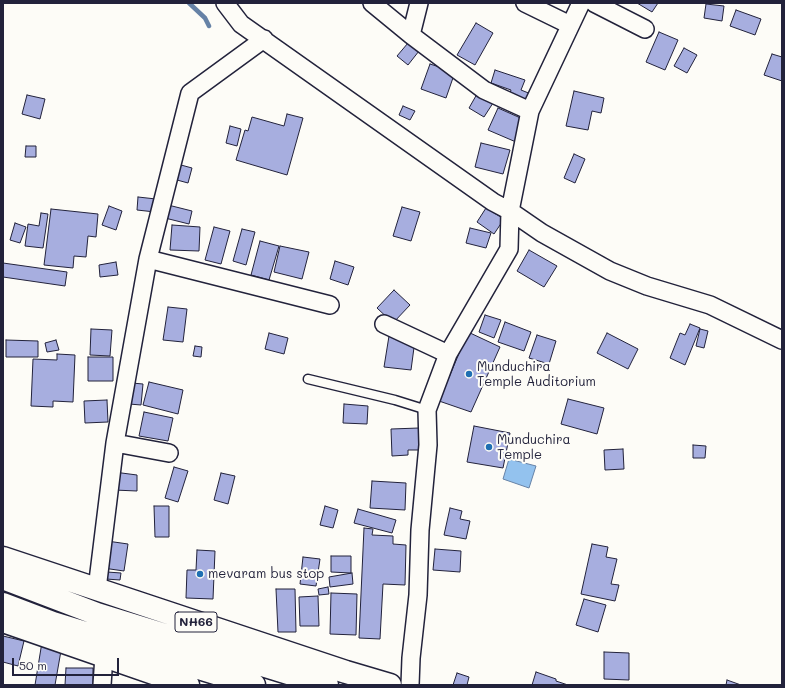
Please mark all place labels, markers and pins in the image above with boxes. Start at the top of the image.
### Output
place label: Munduchira Temple Auditorium [477,359,596,390]
marker: Munduchira Temple Auditorium [464,369,474,379]
place label: Munduchira Temple [497,432,571,463]
marker: Munduchira Temple [484,442,494,452]
place label: mevaram bus stop [208,566,324,582]
marker: mevaram bus stop [195,569,205,579]

